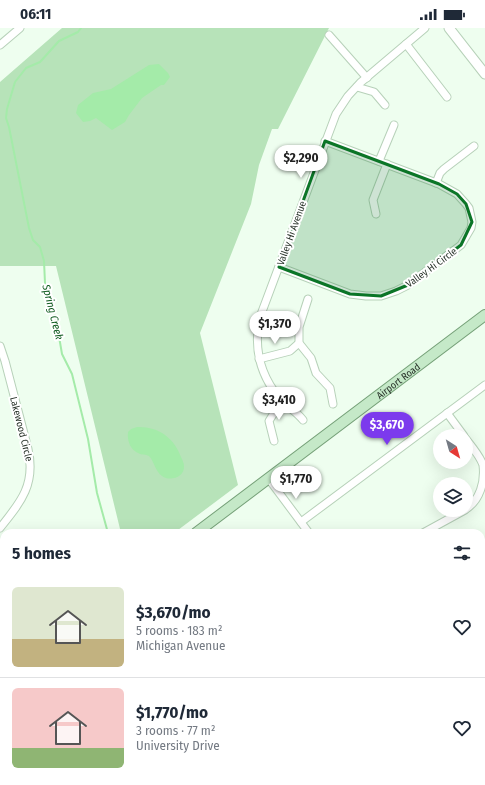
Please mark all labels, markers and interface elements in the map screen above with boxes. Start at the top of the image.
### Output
text: 06:11 [20,5,51,23]
pin: $2,290 [268,145,334,179]
text: $2,290 [283,150,319,165]
street label: Valley Hi Avenue [275,200,309,267]
street label: Valley Hi Circle [404,245,459,290]
water label: Spring Creek [39,282,66,342]
pin: $1,370 [242,311,308,345]
text: $1,370 [258,316,292,331]
street label: Airport Road [374,361,423,402]
pin: $3,410 [246,387,312,421]
text: $3,410 [262,392,296,407]
street label: Lakewood Circle [7,396,35,463]
pin: $3,670 [354,412,420,446]
text: $3,670 [370,417,404,432]
north arrow [433,429,473,469]
map controls [433,429,473,517]
pin: $1,770 [263,466,329,500]
text: $1,770 [280,471,312,486]
button: layers [433,477,473,517]
icon: filters [451,542,473,564]
text: 5 homes [12,543,71,564]
text: $3,670/mo [136,602,211,623]
icon: home [44,603,92,651]
icon: heart [451,616,473,638]
text: 5 rooms · 183 m² [136,623,222,638]
text: Michigan Avenue [136,638,225,653]
text: $1,770/mo [136,702,208,723]
icon: home [44,704,92,752]
icon: heart [451,717,473,739]
text: 3 rooms · 77 m² [136,723,215,738]
text: University Drive [136,738,220,753]

